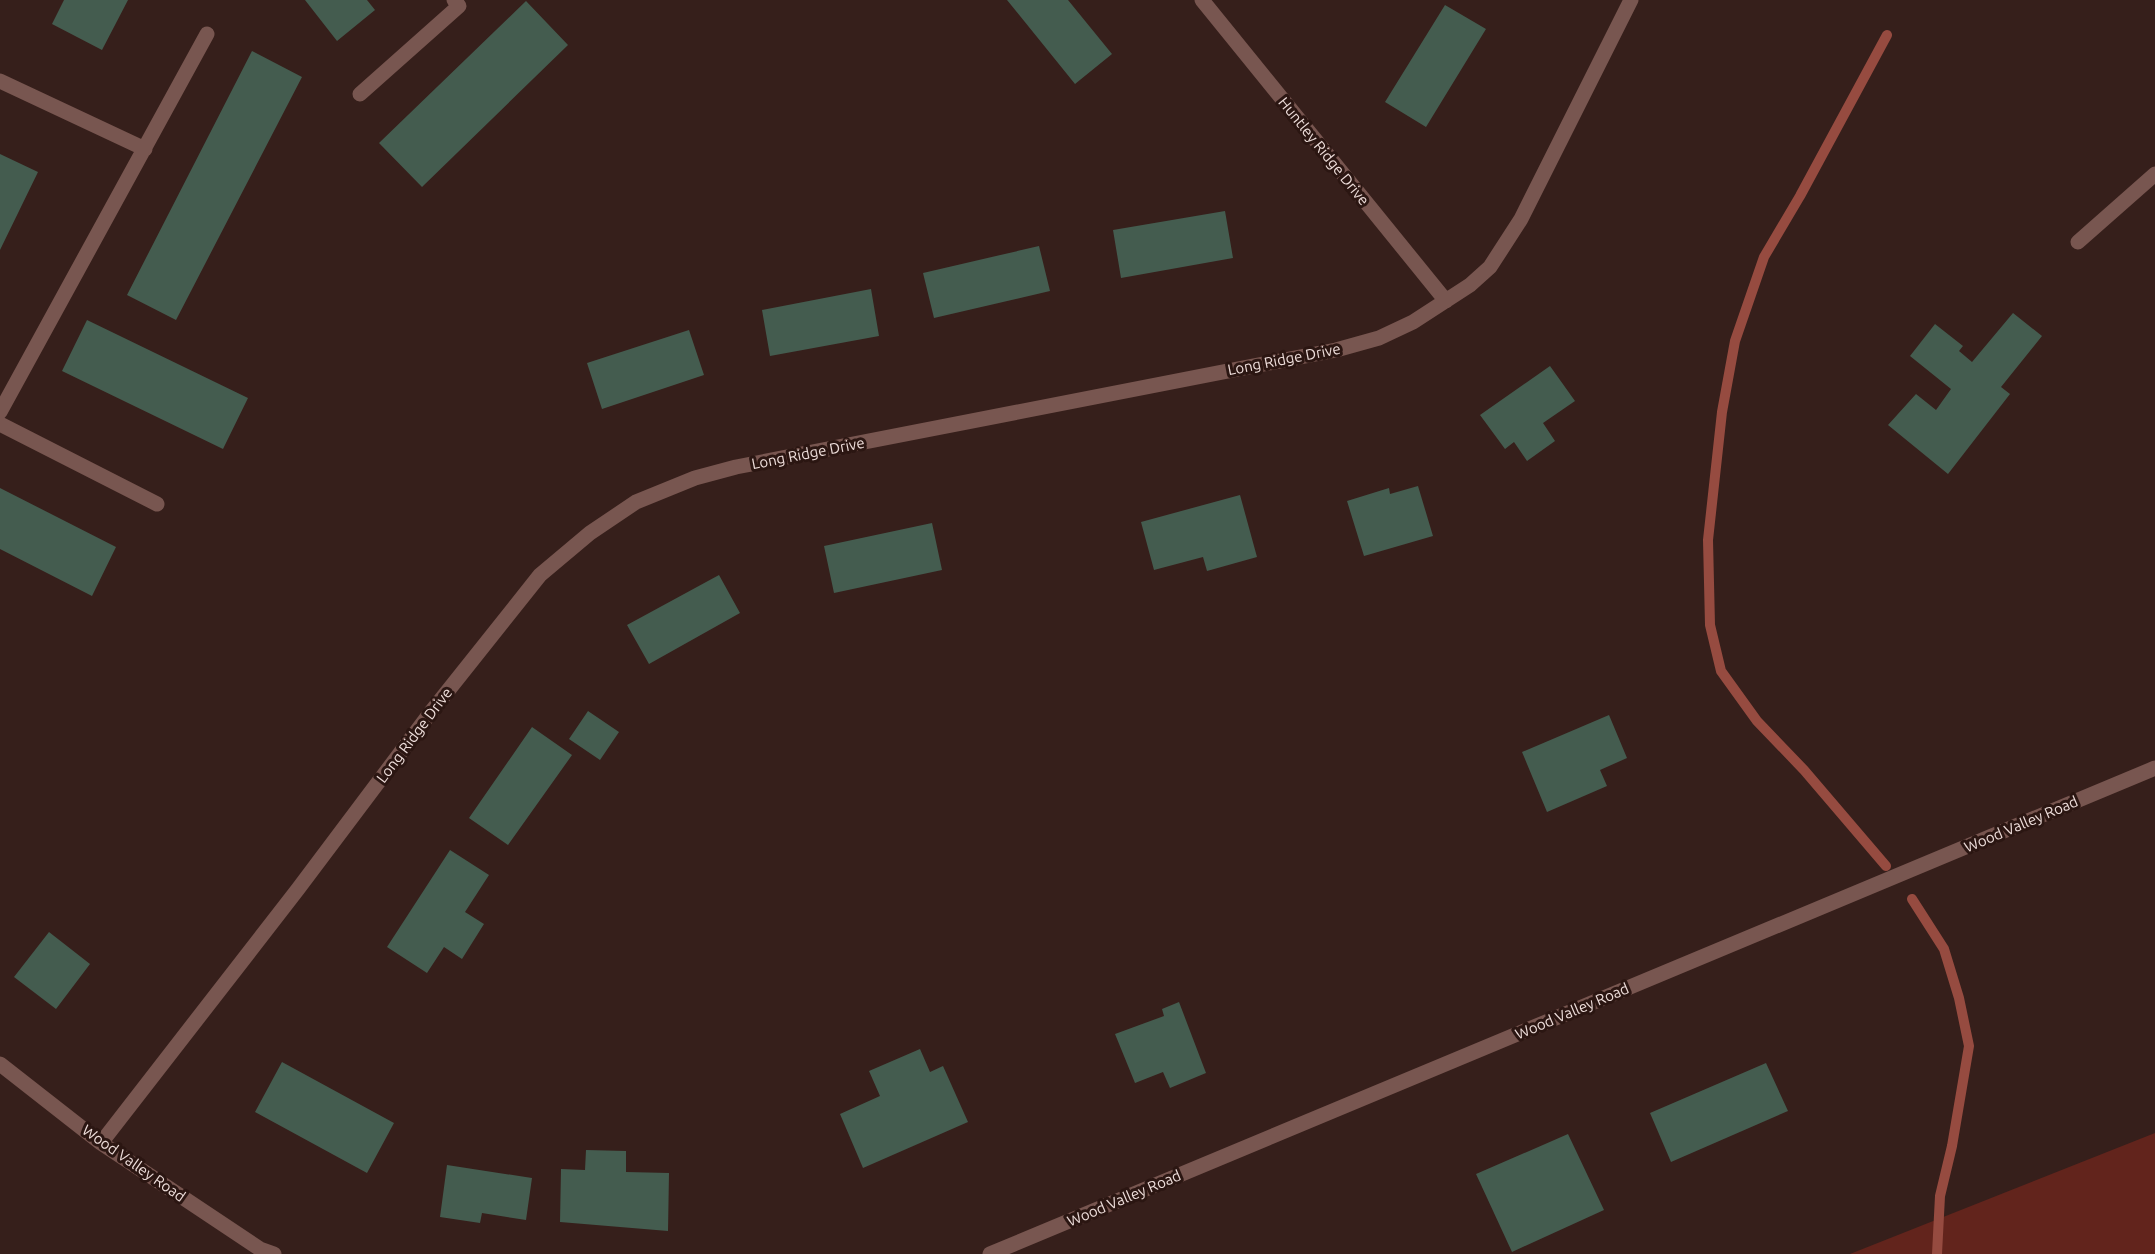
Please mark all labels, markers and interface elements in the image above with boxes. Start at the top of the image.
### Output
street label: Huntley Ridge Drive [1275,94,1373,208]
street label: Long Ridge Drive [1226,340,1342,378]
street label: Long Ridge Drive [750,434,866,472]
street label: Long Ridge Drive [373,684,455,786]
street label: Wood Valley Road [1962,792,2080,856]
street label: Wood Valley Road [1513,979,1631,1043]
street label: Wood Valley Road [79,1121,189,1205]
street label: Wood Valley Road [1065,1166,1183,1230]

